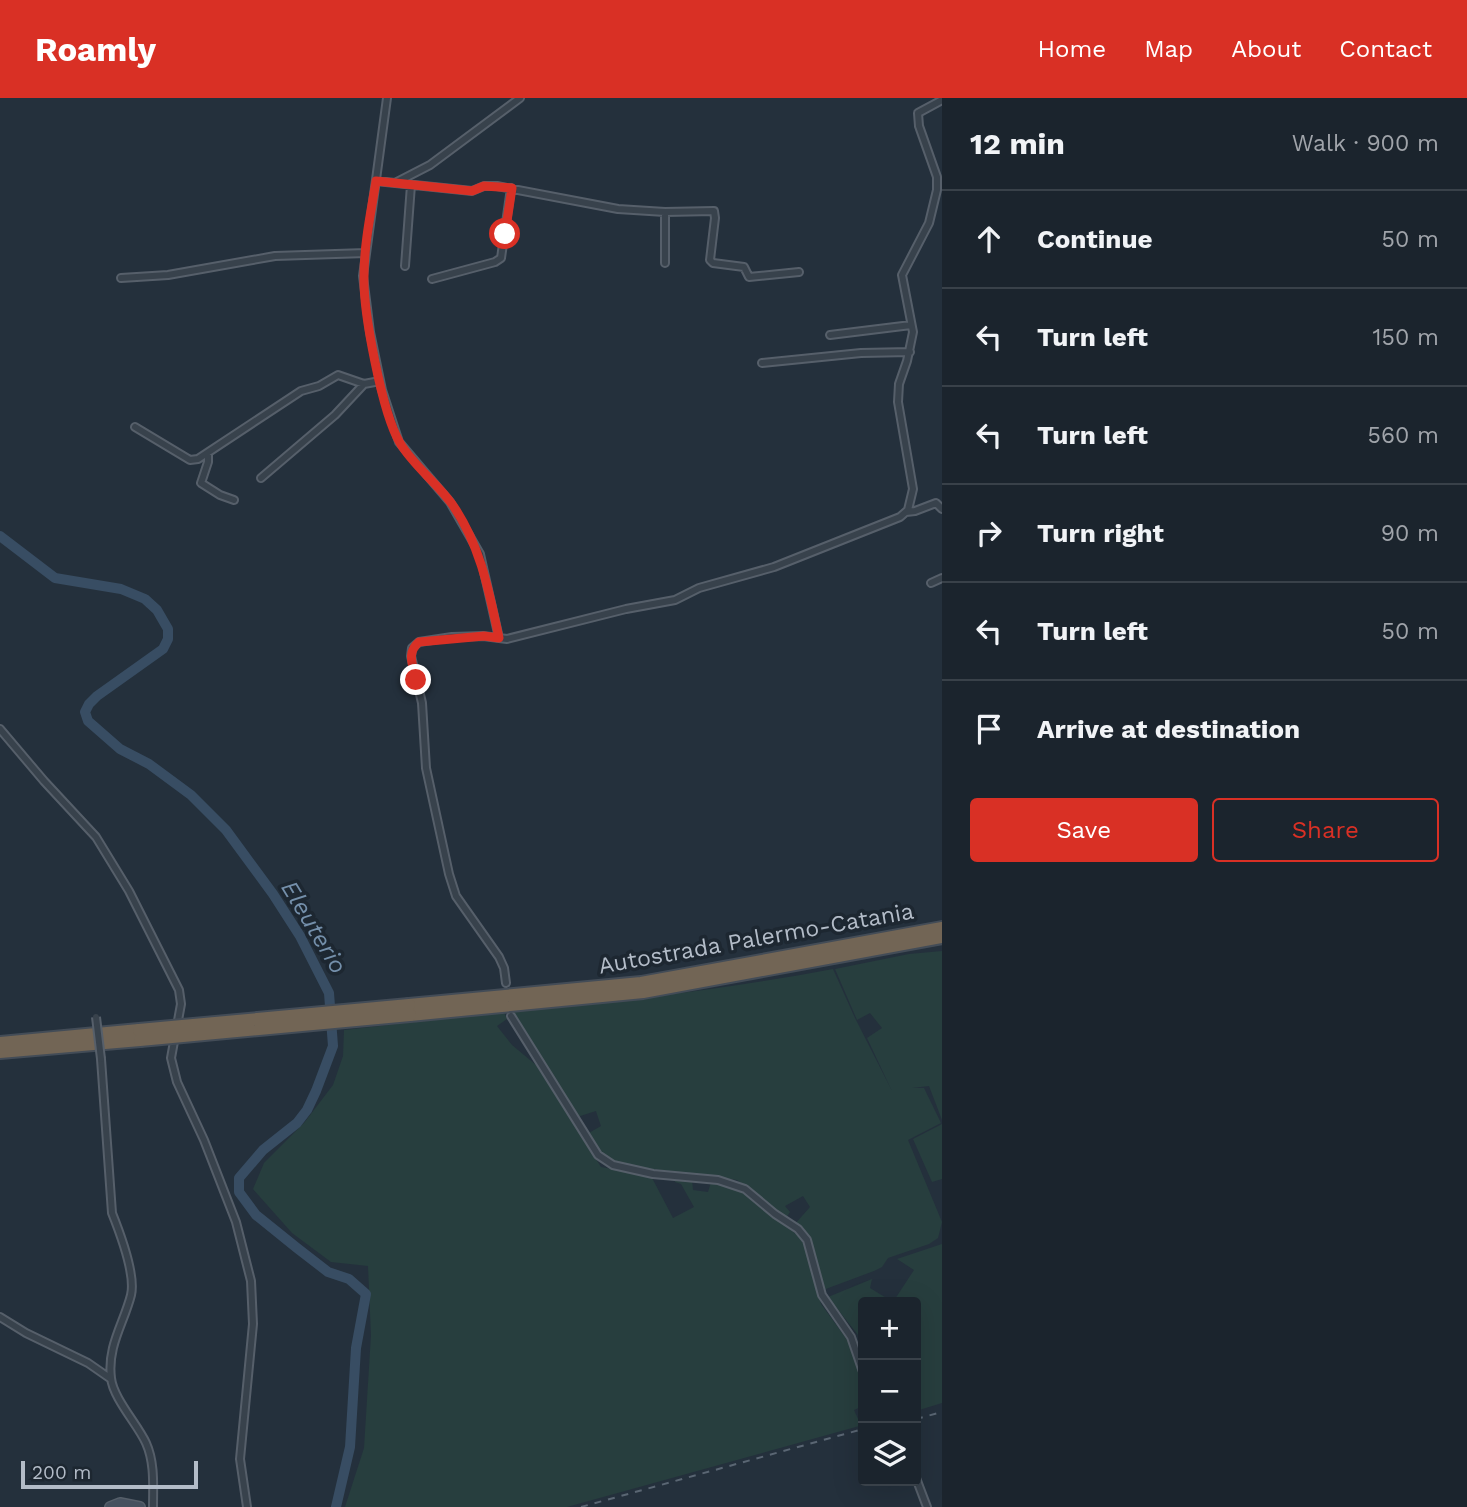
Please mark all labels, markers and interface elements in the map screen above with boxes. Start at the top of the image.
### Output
text: Roamly [35,30,156,69]
text: Home [1038,35,1106,63]
text: Map [1144,35,1193,63]
text: About [1231,35,1301,63]
text: Contact [1339,35,1432,63]
text: 12 min [970,126,1065,161]
text: Walk · 900 m [1292,130,1439,157]
route start [489,218,520,249]
icon: ahead [970,220,1008,258]
text: Continue [1037,224,1153,254]
text: 50 m [1382,226,1439,253]
icon: left [970,318,1008,356]
text: Turn left [1037,322,1148,352]
text: 150 m [1373,324,1439,351]
icon: left [970,416,1008,454]
text: Turn left [1037,420,1148,450]
text: 560 m [1368,422,1439,449]
icon: right [970,514,1008,552]
text: Turn right [1037,518,1164,548]
text: 90 m [1381,520,1439,547]
icon: left [970,612,1008,650]
text: Turn left [1037,616,1148,646]
text: 50 m [1382,618,1439,645]
route end [400,664,431,695]
icon: arrive [970,710,1008,748]
text: Arrive at destination [1037,714,1300,744]
button: Save [970,798,1198,862]
button: Share [1212,798,1439,862]
water label: Eleuterio [275,876,353,978]
street label: Autostrada Palermo-Catania [596,897,916,980]
map controls [858,1297,921,1486]
button: + [858,1297,921,1360]
button: − [858,1360,921,1423]
button: layers [858,1423,921,1486]
scale bar [21,1458,198,1490]
text: 200 m [32,1461,91,1484]

